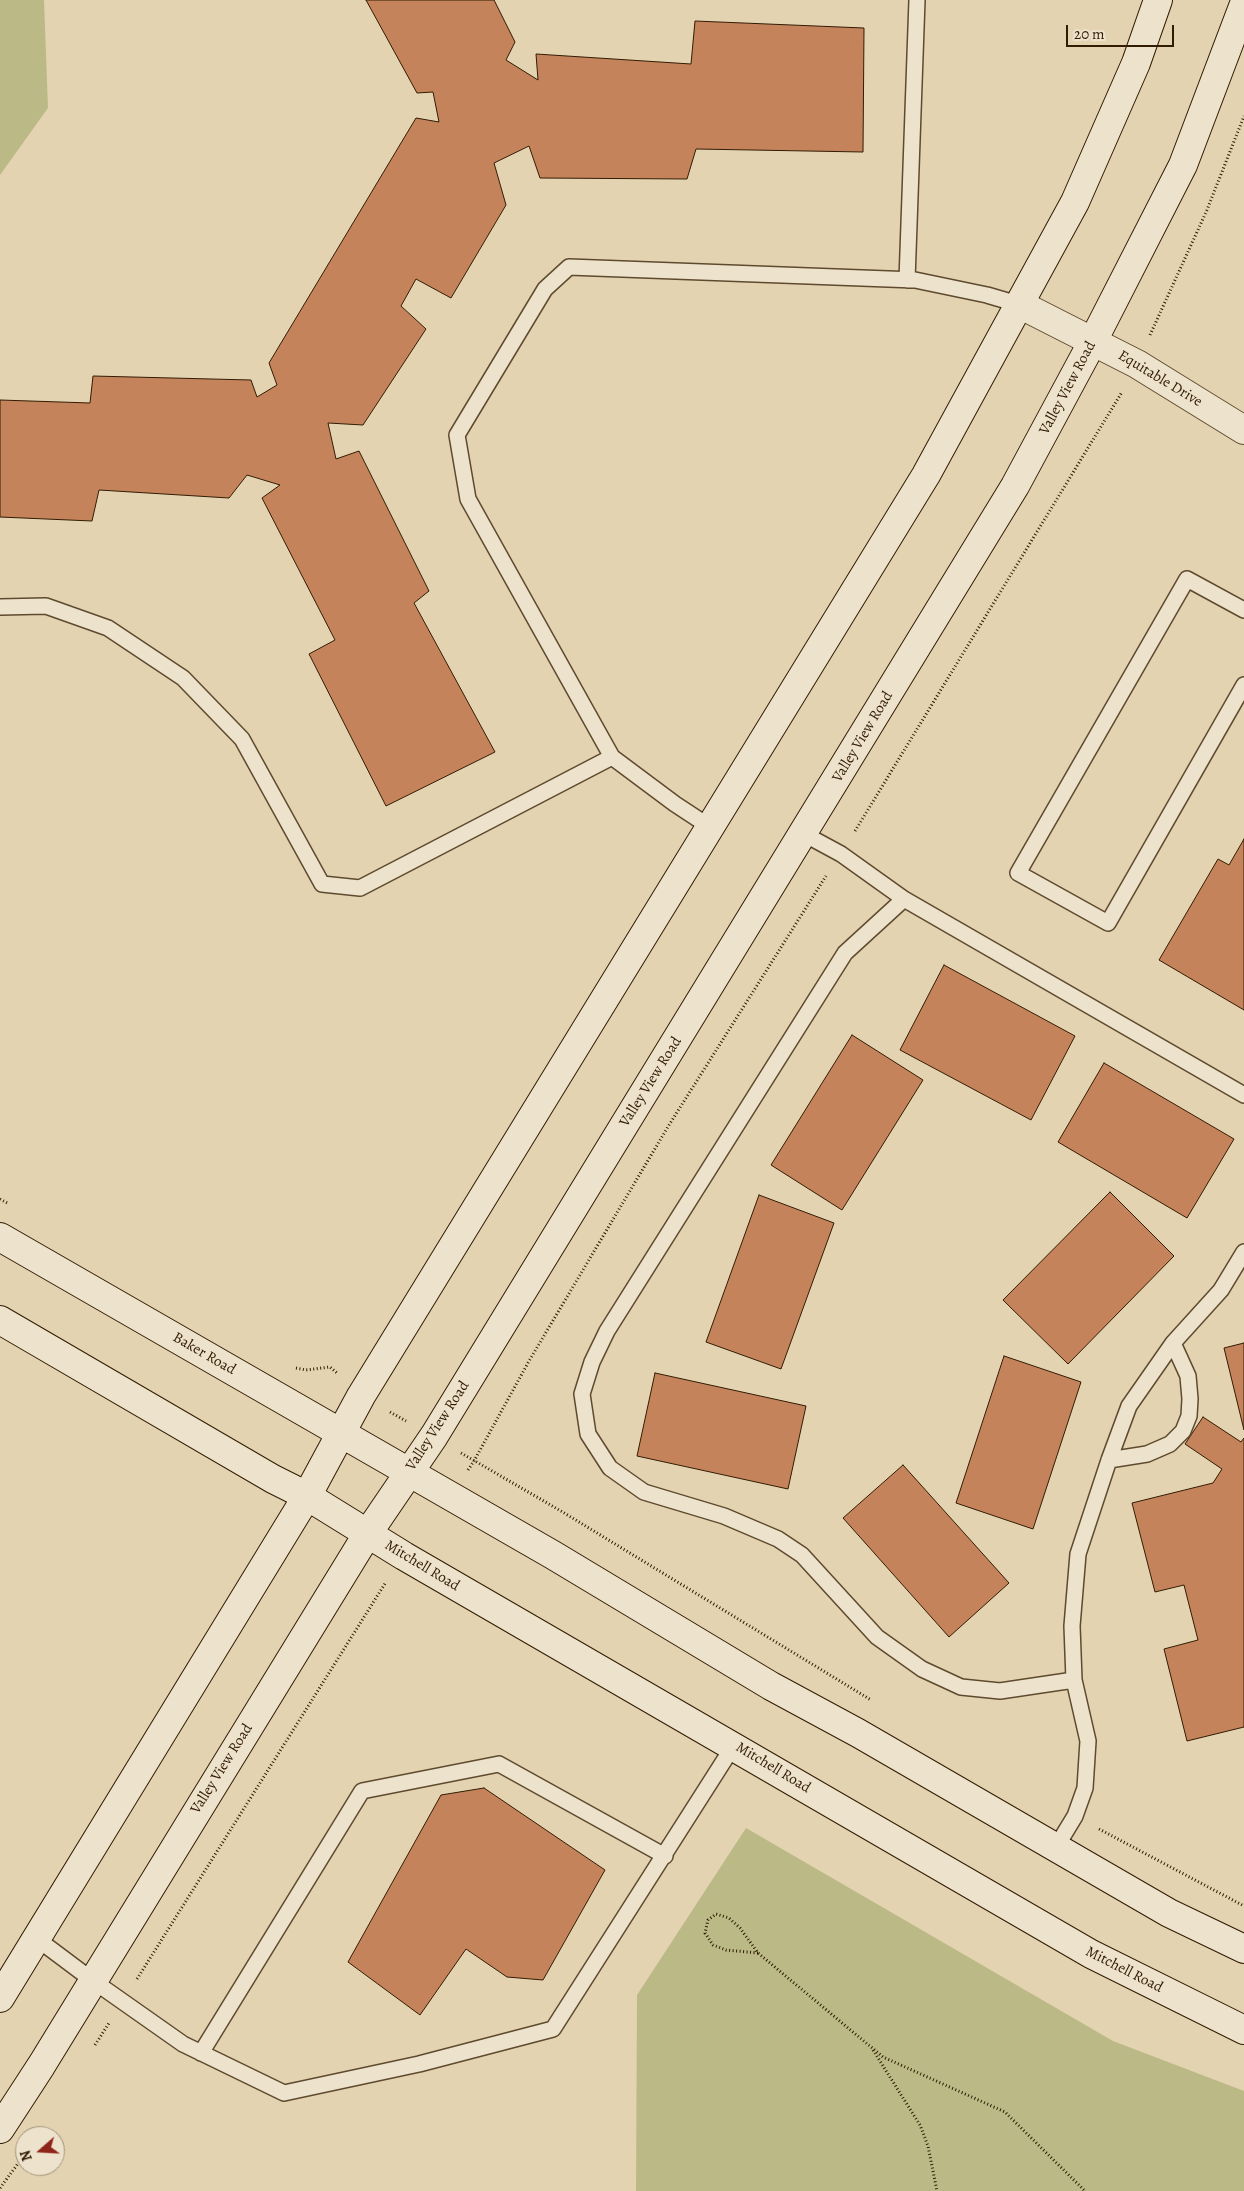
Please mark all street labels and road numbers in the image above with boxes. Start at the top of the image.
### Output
street label: Valley View Road [1036,338,1100,438]
street label: Equitable Drive [1115,347,1205,411]
street label: Valley View Road [829,688,897,786]
street label: Valley View Road [616,1034,686,1130]
street label: Baker Road [169,1329,239,1379]
street label: Valley View Road [402,1378,474,1474]
street label: Mitchell Road [381,1537,463,1595]
street label: Valley View Road [187,1721,257,1817]
street label: Mitchell Road [732,1739,814,1797]
street label: Mitchell Road [1082,1943,1166,1997]

